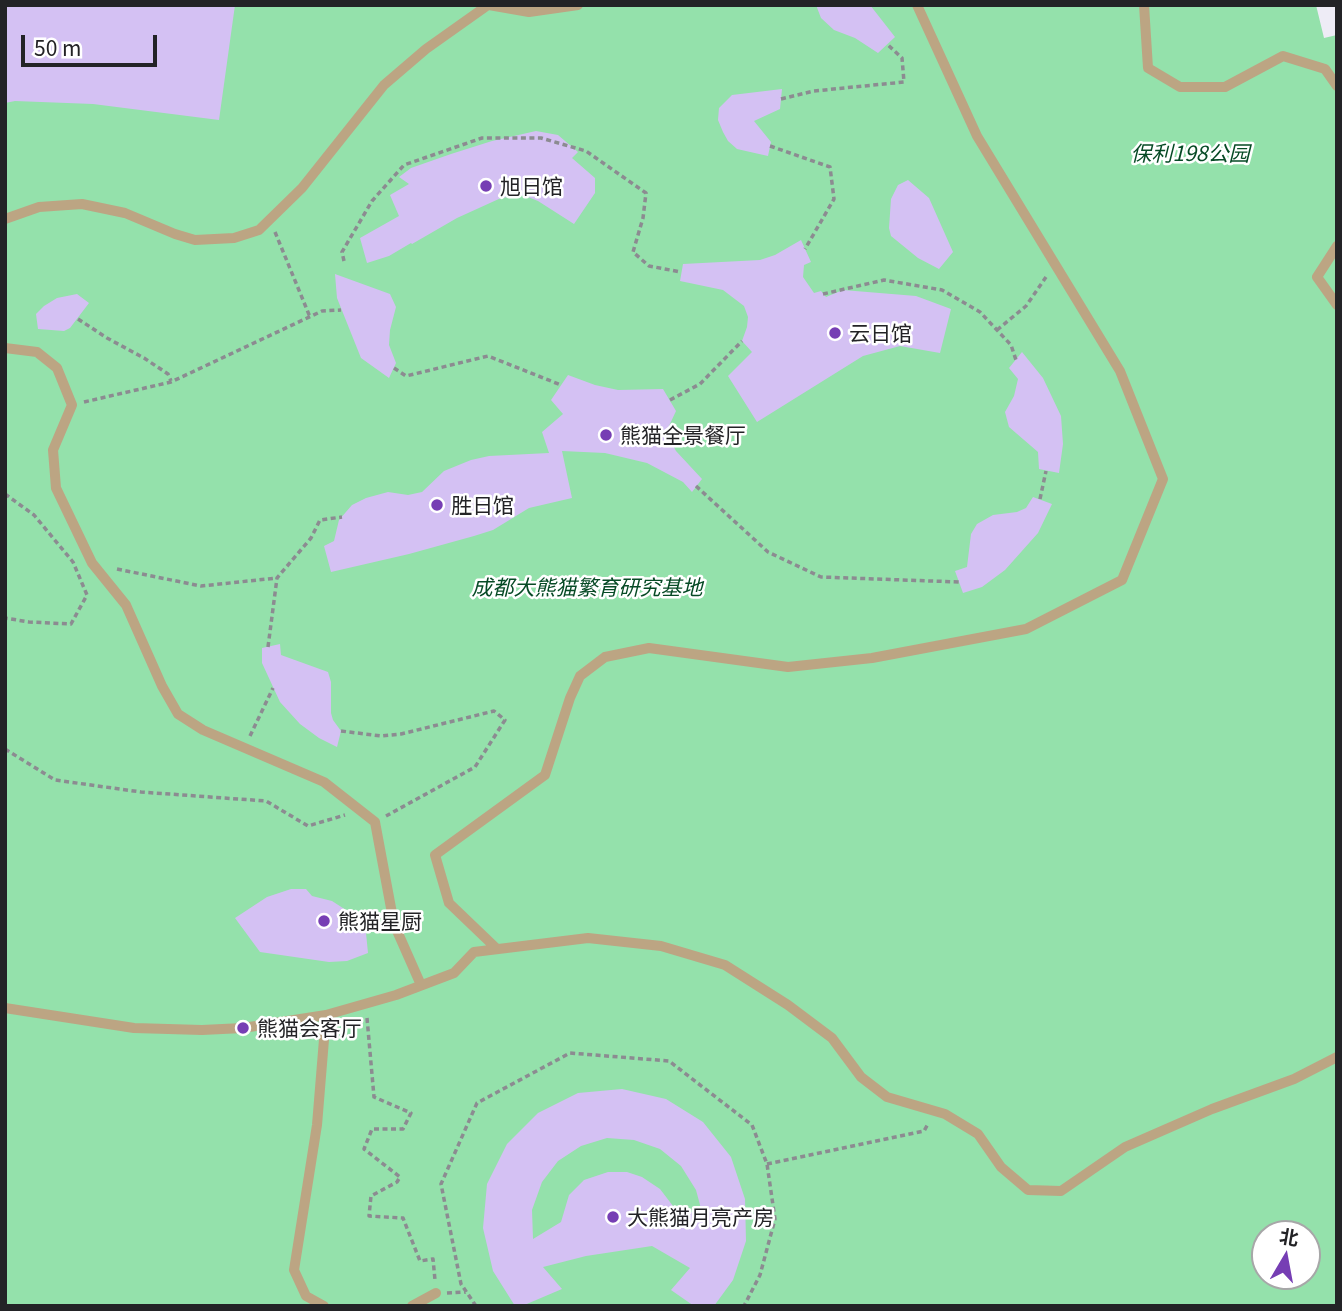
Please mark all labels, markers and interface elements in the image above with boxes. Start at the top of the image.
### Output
scale bar [24,21,161,65]
text: 50 m [34,32,81,62]
park label: 保利198公园 [1131,140,1249,166]
place label: 旭日馆 [500,173,563,199]
marker: 旭日馆 [478,178,494,194]
place label: 云日馆 [849,320,912,346]
marker: 云日馆 [827,325,843,341]
place label: 熊猫全景餐厅 [620,422,746,448]
marker: 熊猫全景餐厅 [598,427,614,443]
place label: 胜日馆 [451,492,514,518]
marker: 胜日馆 [429,497,445,513]
park label: 成都大熊猫繁育研究基地 [472,574,702,600]
place label: 熊猫星厨 [338,908,422,934]
marker: 熊猫星厨 [316,913,332,929]
place label: 熊猫会客厅 [257,1015,362,1041]
marker: 熊猫会客厅 [235,1020,251,1036]
place label: 大熊猫月亮产房 [627,1204,774,1230]
marker: 大熊猫月亮产房 [605,1209,621,1225]
north arrow [1251,1220,1321,1290]
text: 北 [1278,1221,1301,1251]

